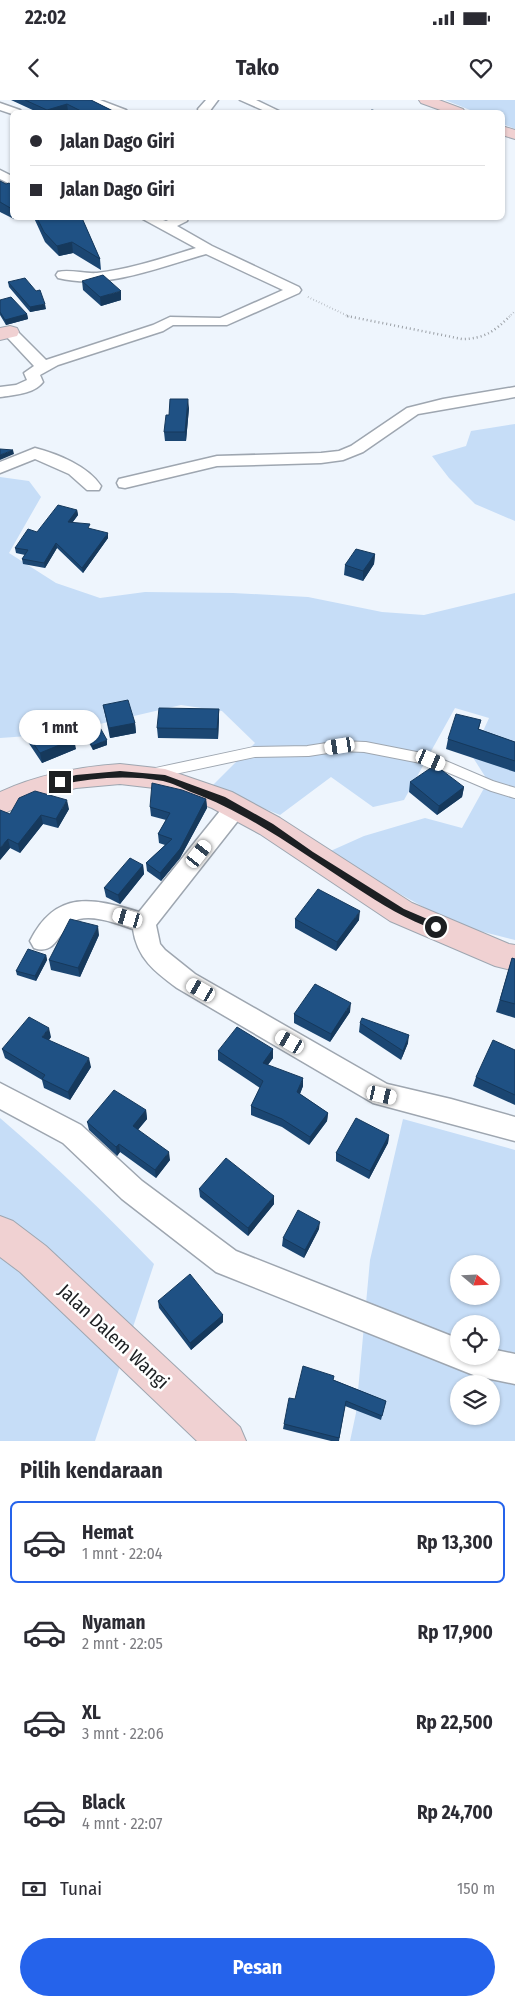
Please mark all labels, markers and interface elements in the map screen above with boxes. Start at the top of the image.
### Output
text: 22:02 [25,6,66,29]
icon: back [20,54,48,82]
text: Tako [236,54,279,81]
icon: heart [467,54,495,82]
text: Jalan Dago Giri [60,130,175,153]
text: Jalan Dago Giri [60,178,175,201]
callout: 1 mnt [19,710,101,744]
text: 1 mnt [42,718,78,737]
car [324,736,355,756]
car [414,747,447,773]
route end [49,771,71,793]
car [183,838,214,870]
car [111,907,144,929]
route start [425,916,447,938]
car [184,976,217,1004]
car [273,1028,306,1056]
car [365,1084,398,1106]
north arrow [450,1255,500,1305]
map controls [450,1255,500,1425]
street label: Jalan Dalem Wangi [53,1279,174,1394]
button: locate [450,1315,500,1365]
button: layers [450,1375,500,1425]
text: Pilih kendaraan [20,1457,163,1484]
icon: car [22,1520,67,1565]
text: Hemat [82,1521,134,1544]
text: Rp 13,300 [417,1531,493,1554]
text: 1 mnt · 22:04 [82,1544,162,1563]
icon: car [22,1610,67,1655]
text: Nyaman [82,1611,145,1634]
text: Rp 17,900 [417,1621,493,1644]
text: 2 mnt · 22:05 [82,1634,163,1653]
icon: car [22,1700,67,1745]
text: XL [82,1701,101,1724]
text: Rp 22,500 [416,1711,493,1734]
text: 3 mnt · 22:06 [82,1724,164,1743]
icon: car [22,1790,67,1835]
text: Black [82,1791,125,1814]
text: Rp 24,700 [417,1801,493,1824]
text: 4 mnt · 22:07 [82,1814,162,1833]
icon: cash [20,1875,48,1903]
text: Tunai [60,1877,102,1900]
text: 150 m [457,1879,495,1898]
button: Pesan [20,1938,495,1996]

